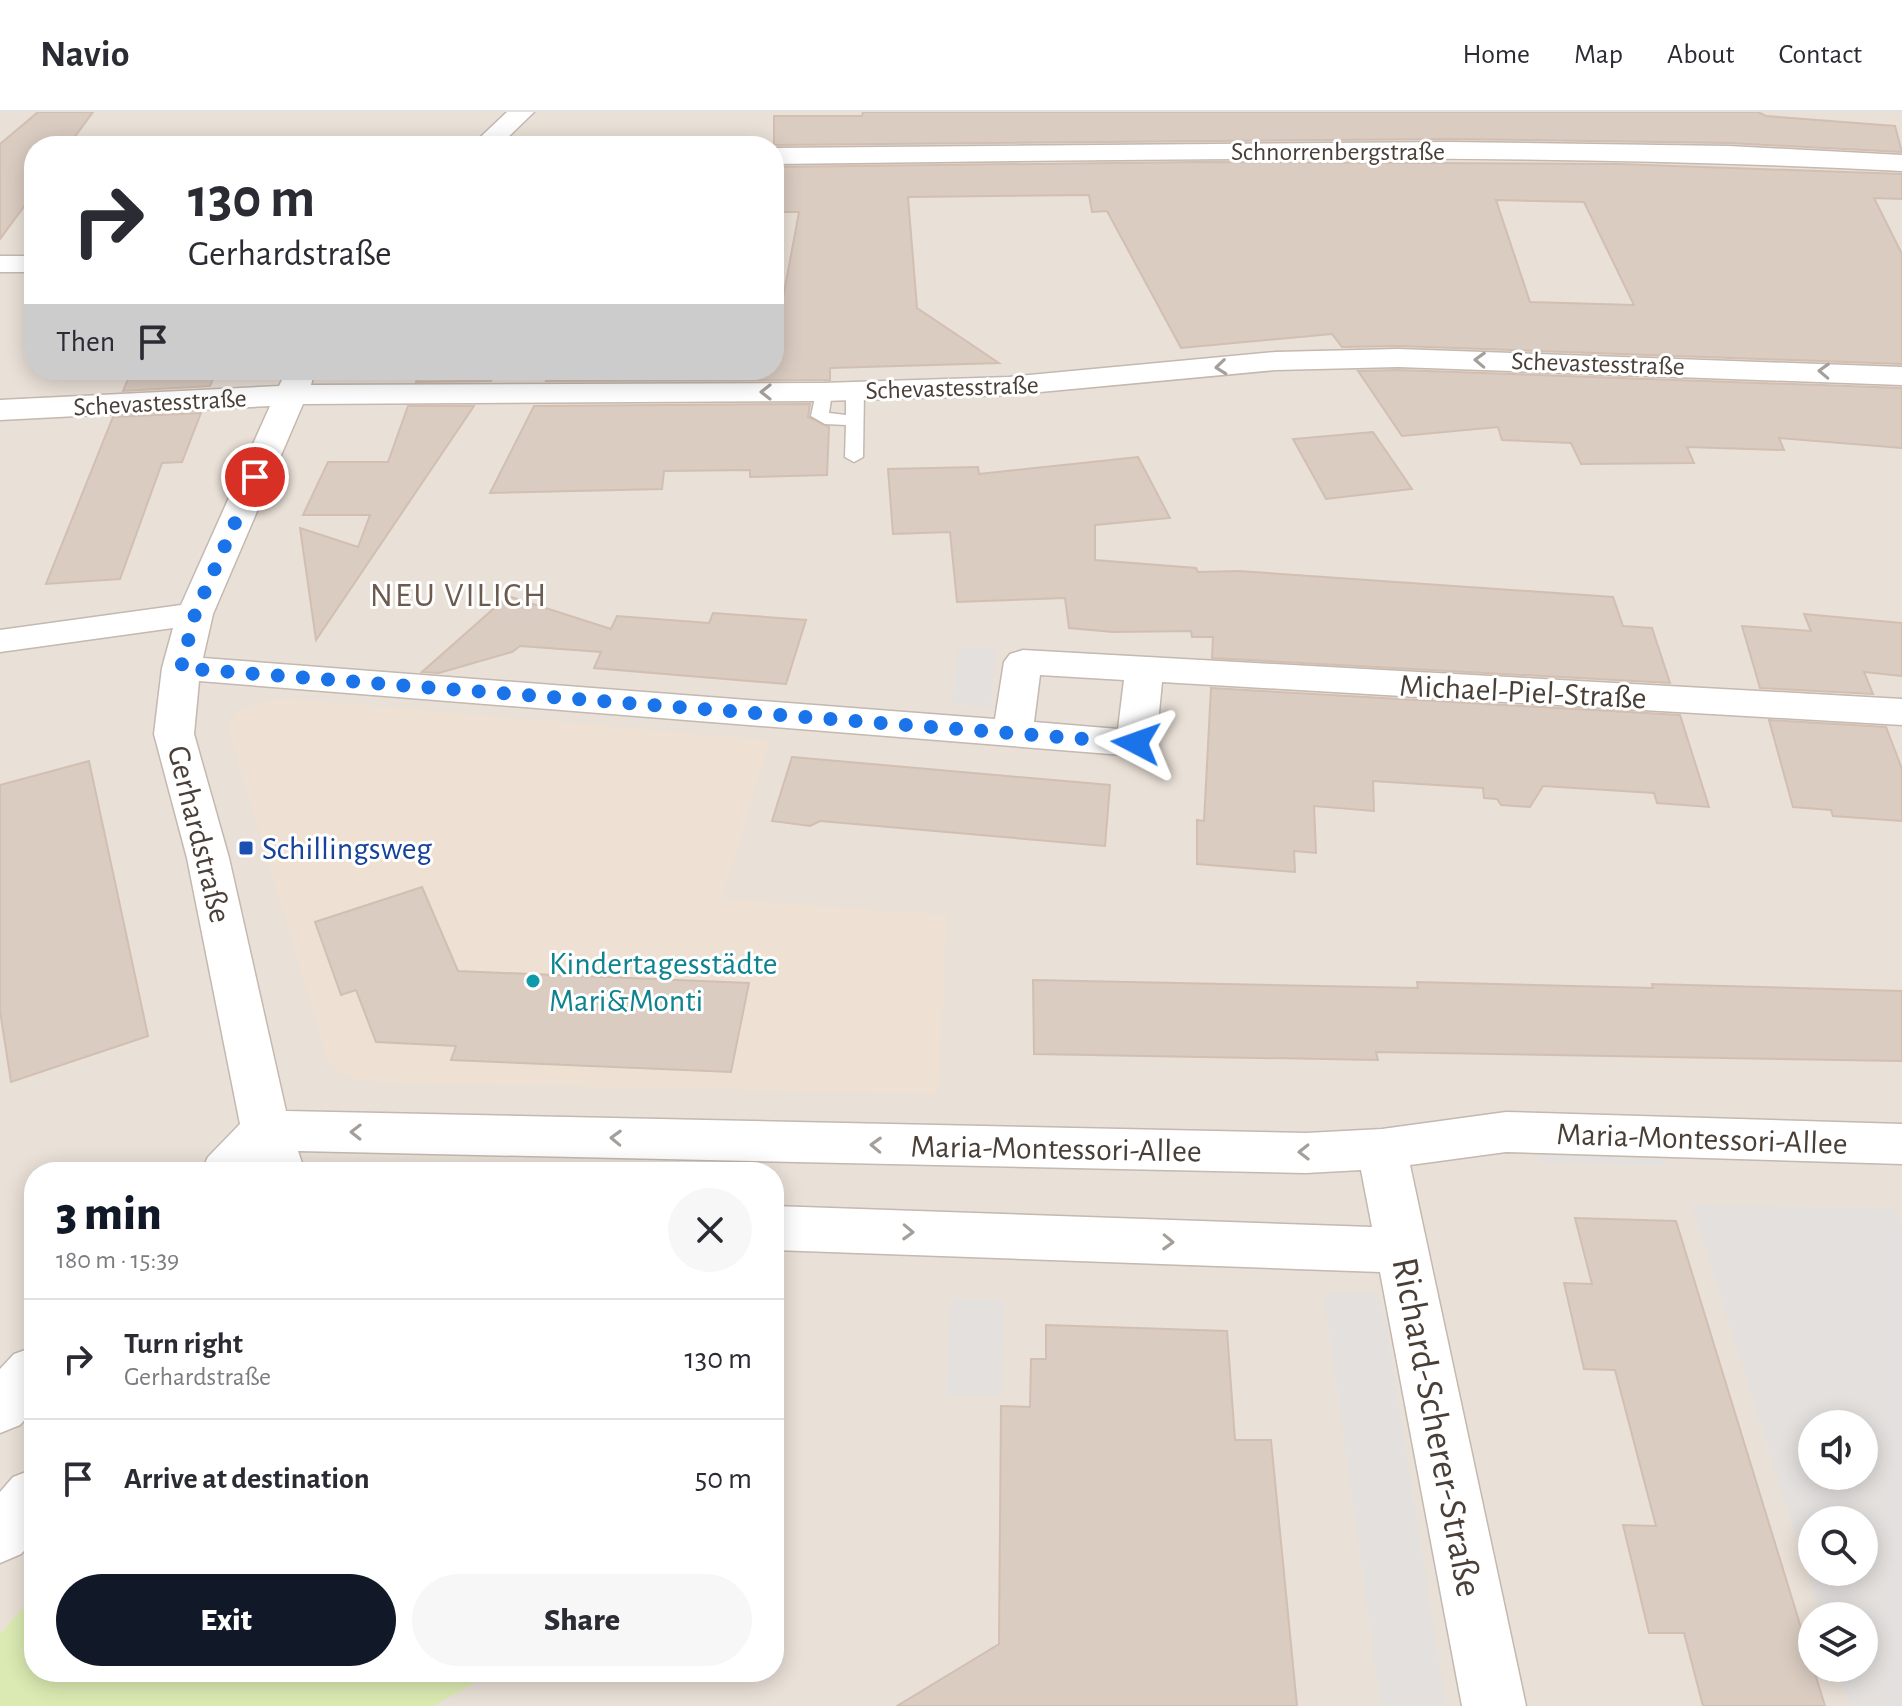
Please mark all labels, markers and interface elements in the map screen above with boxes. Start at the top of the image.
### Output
text: Navio [40,36,129,74]
text: Home [1463,41,1530,69]
text: Map [1574,41,1623,69]
text: About [1667,41,1735,69]
text: Contact [1779,41,1862,69]
street label: Schnorrenbergstraße [1231,139,1445,165]
icon: right [56,168,160,272]
text: 130 m [188,171,315,227]
text: Gerhardstraße [188,236,392,272]
icon: arrive [131,320,175,364]
text: Then [56,327,115,357]
street label: Schevastesstraße [1511,348,1685,380]
one-way arrow [1473,351,1486,369]
one-way arrow [1214,359,1227,376]
one-way arrow [1817,363,1830,380]
street label: Schevastesstraße [865,372,1039,404]
one-way arrow [759,383,772,401]
street label: Schevastesstraße [73,385,247,421]
pin [221,443,289,511]
icon: arrive [233,455,277,499]
district label: NEU VILICH [370,579,548,613]
street label: Michael-Piel-Straße [1398,670,1647,714]
position arrow [1094,701,1178,785]
street label: Gerhardstraße [162,743,236,926]
place label: Schillingsweg [262,833,432,865]
marker: Schillingsweg [237,839,255,857]
place label: Kindertagesstädte Mari&Monti [549,948,777,1017]
marker: Kindertagesstädte Mari&Monti [524,972,542,990]
street label: Maria-Montessori-Allee [1556,1118,1848,1160]
one-way arrow [349,1123,362,1140]
one-way arrow [609,1129,622,1146]
street label: Maria-Montessori-Allee [910,1130,1202,1168]
one-way arrow [869,1136,882,1154]
one-way arrow [1297,1143,1310,1161]
button: close [668,1188,752,1272]
text: 3 min [56,1191,162,1239]
one-way arrow [902,1223,915,1240]
one-way arrow [1162,1233,1175,1250]
text: 180 m · 15:39 [56,1247,179,1273]
street label: Richard-Scherer-Straße [1384,1254,1488,1600]
text: Turn right [124,1329,243,1359]
icon: right [56,1337,100,1381]
text: 130 m [685,1344,752,1374]
text: Gerhardstraße [124,1364,271,1390]
map controls [1798,1410,1878,1682]
button: sound [1798,1410,1878,1490]
icon: arrive [56,1457,100,1501]
text: Arrive at destination [124,1464,370,1494]
text: 50 m [695,1464,752,1494]
button: search [1798,1506,1878,1586]
button: Exit [56,1574,396,1666]
button: Share [412,1574,752,1666]
button: layers [1798,1602,1878,1682]

